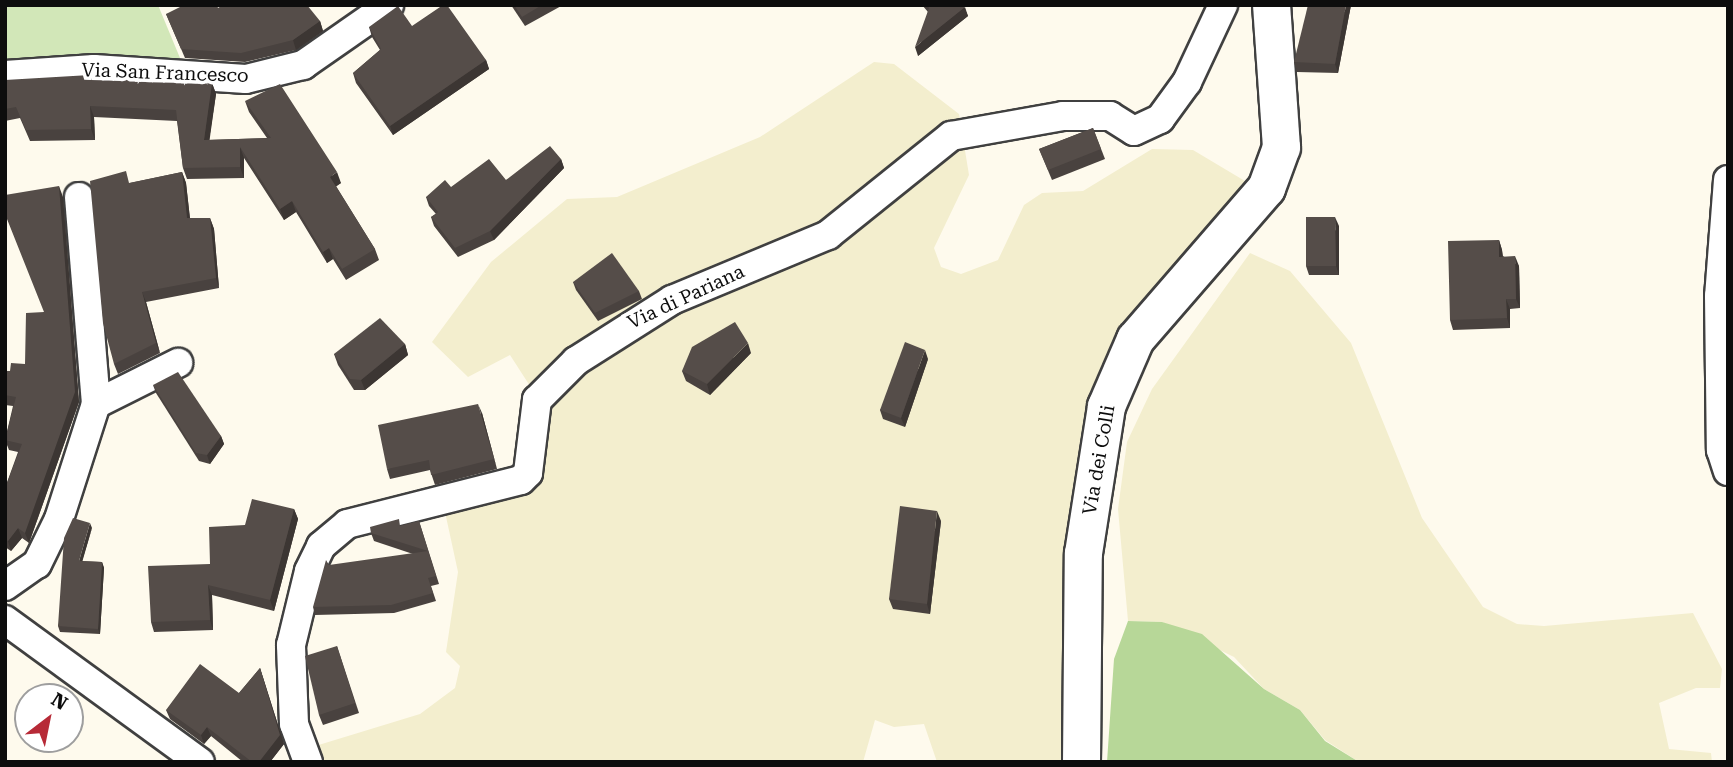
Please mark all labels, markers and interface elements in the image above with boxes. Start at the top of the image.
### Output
street label: Via San Francesco [81,59,249,87]
street label: Via di Pariana [624,260,748,334]
street label: Via dei Colli [1078,403,1120,517]
north arrow [14,683,84,753]
text: N [47,688,72,715]

